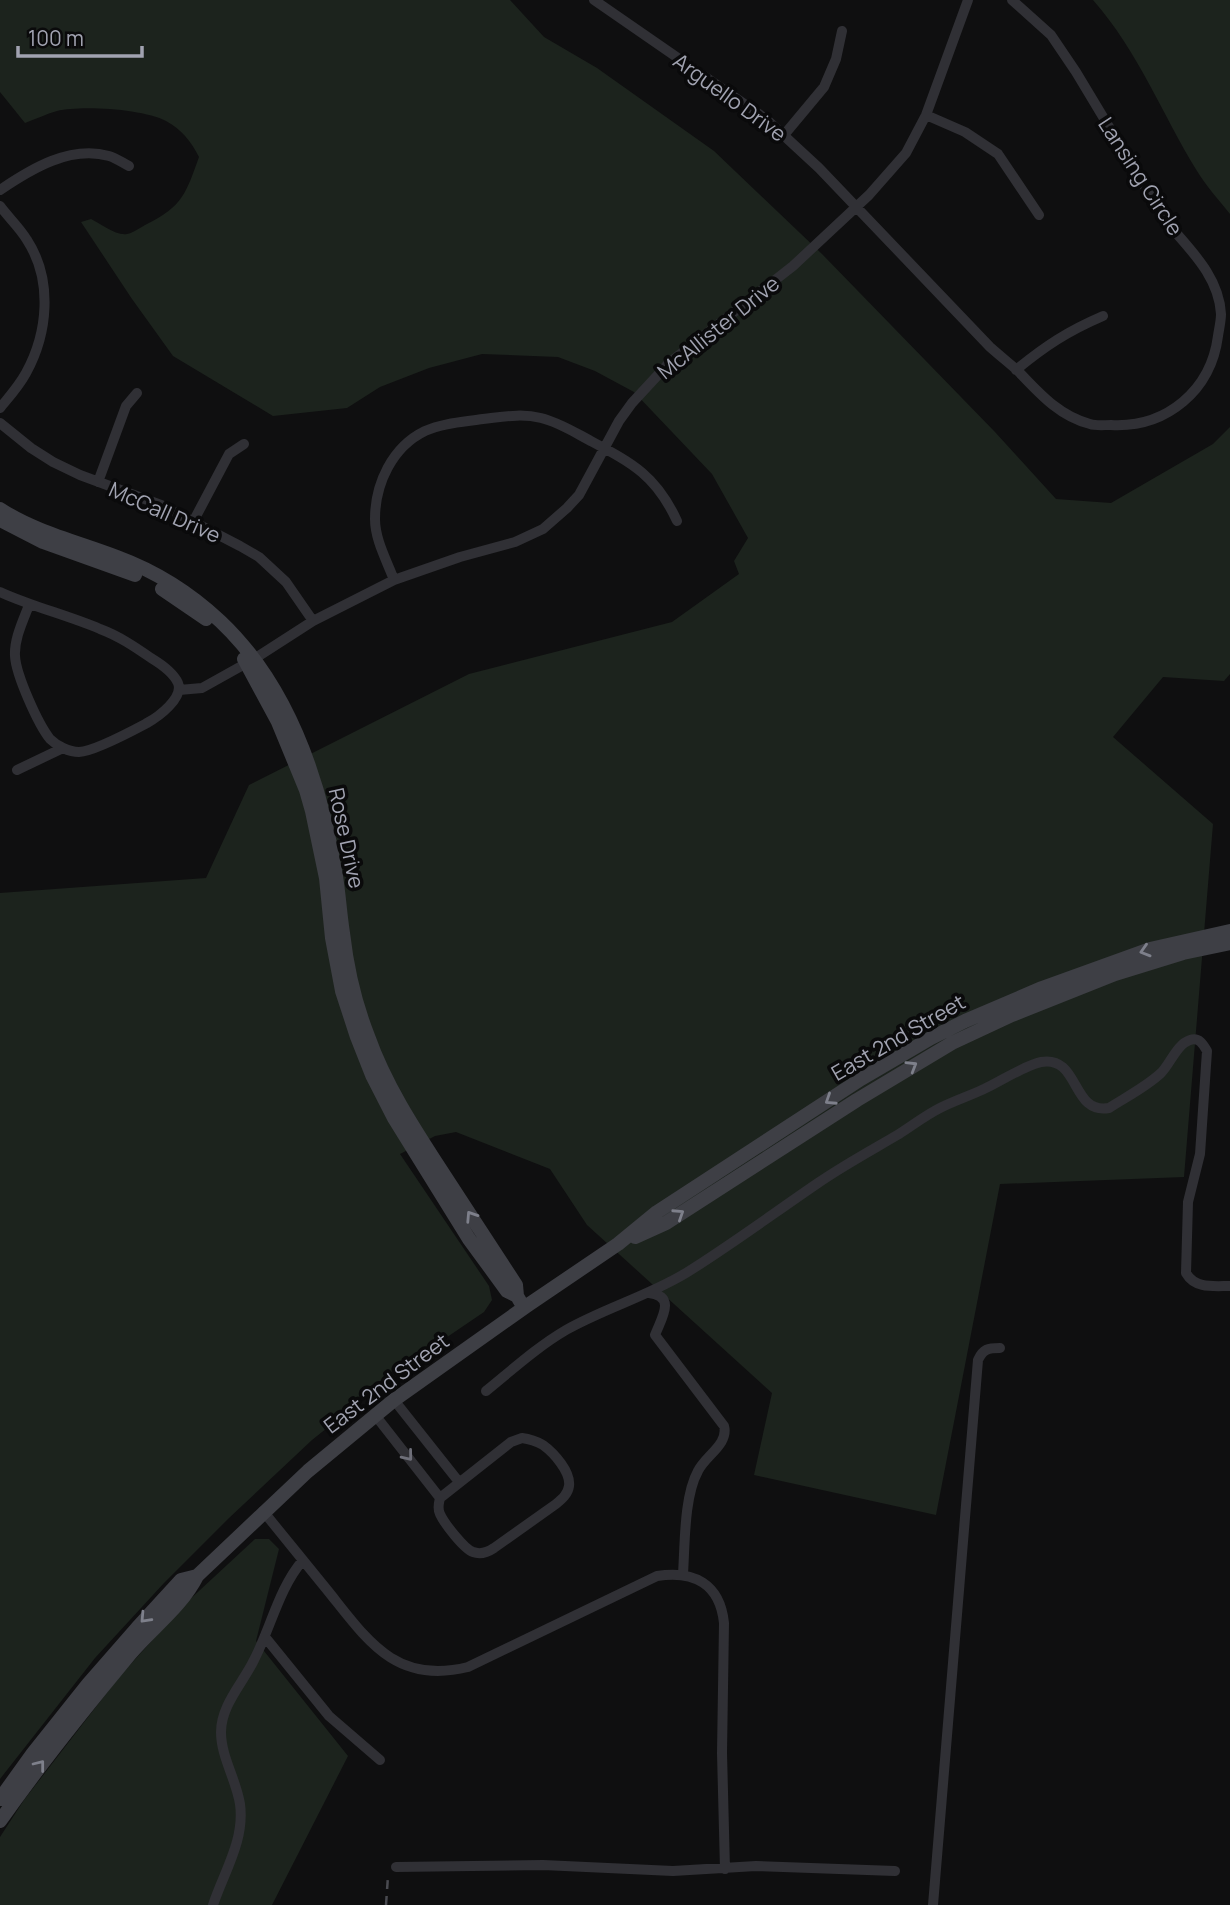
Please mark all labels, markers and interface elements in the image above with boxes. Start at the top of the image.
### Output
scale bar [18,14,142,58]
text: 100 m [28,24,84,52]
street label: Arguello Drive [668,47,792,147]
street label: Lansing Circle [1092,111,1190,241]
street label: McAllister Drive [651,269,785,385]
street label: McCall Drive [105,475,225,549]
street label: Rose Drive [323,785,371,891]
one-way arrow [1139,942,1151,957]
street label: East 2nd Street [826,987,970,1087]
one-way arrow [905,1061,918,1074]
one-way arrow [824,1092,837,1105]
one-way arrow [672,1210,685,1223]
one-way arrow [466,1211,479,1224]
street label: East 2nd Street [318,1327,454,1439]
one-way arrow [400,1448,413,1460]
one-way arrow [141,1610,154,1623]
one-way arrow [32,1761,45,1773]

